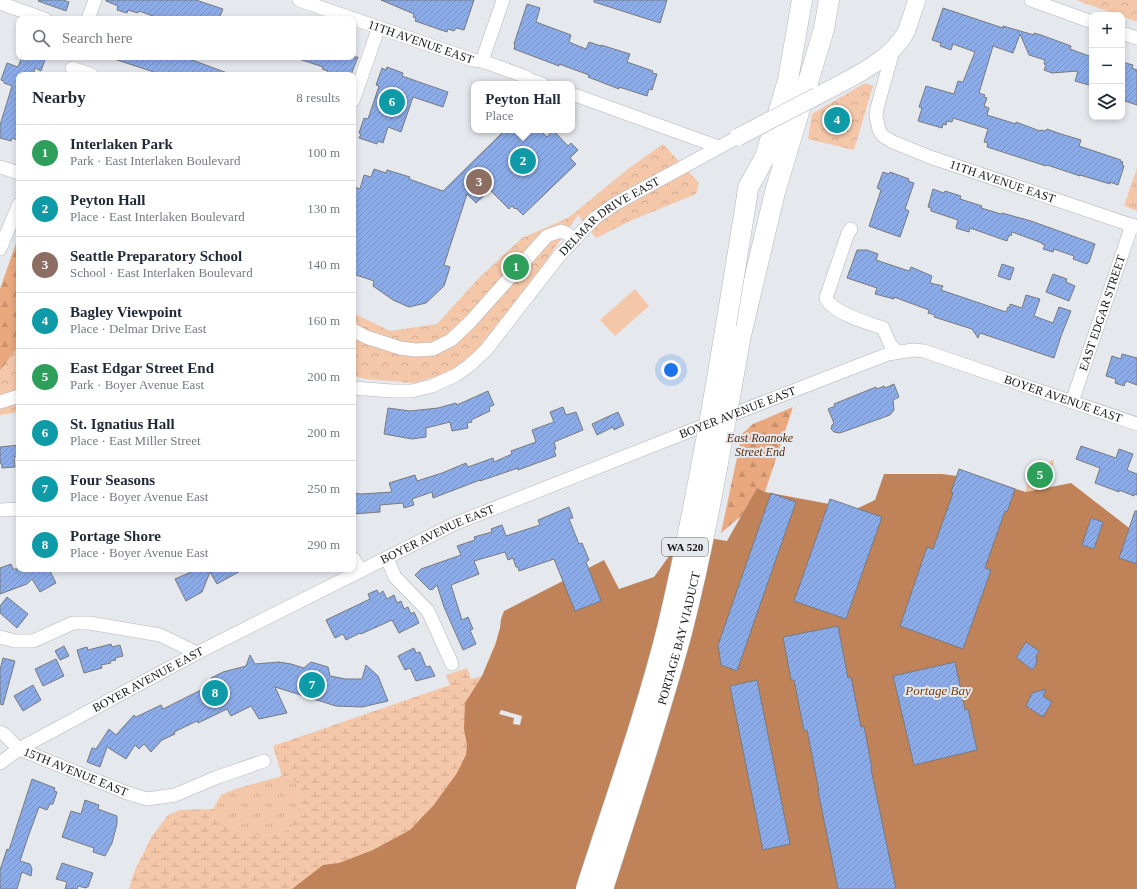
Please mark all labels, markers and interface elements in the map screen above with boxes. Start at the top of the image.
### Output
map controls [1089,12,1125,120]
button: + [1089,12,1125,48]
search box [16,16,356,60]
street label: 11TH AVENUE EAST [366,17,476,67]
icon: search [30,27,52,49]
text: Search here [62,30,132,46]
button: − [1089,48,1125,84]
popup [471,81,575,133]
button: layers [1089,84,1125,120]
pin: 6 [379,87,405,117]
text: Nearby [32,88,86,107]
text: 8 results [296,90,340,105]
text: Peyton Hall [485,91,561,107]
pin: 4 [824,105,850,135]
text: Place [485,108,513,123]
text: Interlaken Park [70,136,173,152]
text: 1 [42,145,48,160]
text: 100 m [307,145,340,160]
pin: 2 [510,146,536,176]
text: Park · East Interlaken Boulevard [70,153,240,168]
street label: 11TH AVENUE EAST [948,157,1058,206]
pin: 3 [466,167,492,197]
street label: DELMAR DRIVE EAST [556,174,663,259]
text: Peyton Hall [70,192,145,208]
text: 2 [42,201,48,216]
text: 130 m [307,201,340,216]
text: Place · East Interlaken Boulevard [70,209,245,224]
text: Seattle Preparatory School [70,248,242,264]
pin: 1 [503,252,529,282]
street label: EAST EDGAR STREET [1076,253,1128,373]
text: 3 [42,257,48,272]
text: 140 m [307,257,340,272]
text: School · East Interlaken Boulevard [70,265,253,280]
text: Bagley Viewpoint [70,304,182,320]
text: 4 [42,313,48,328]
text: 160 m [307,313,340,328]
text: Place · Delmar Drive East [70,321,206,336]
text: East Edgar Street End [70,360,214,376]
your location [661,360,681,380]
text: 5 [42,369,48,384]
text: 200 m [307,369,340,384]
street label: BOYER AVENUE EAST [1002,372,1125,426]
text: Park · Boyer Avenue East [70,377,204,392]
street label: BOYER AVENUE EAST [677,383,798,441]
text: St. Ignatius Hall [70,416,175,432]
text: 6 [42,425,48,440]
text: 200 m [307,425,340,440]
park label: East Roanoke Street End [726,431,794,459]
text: Place · East Miller Street [70,433,201,448]
pin: 5 [1027,460,1053,490]
text: Four Seasons [70,472,155,488]
text: 7 [42,481,48,496]
text: 250 m [307,481,340,496]
text: Place · Boyer Avenue East [70,489,208,504]
street label: BOYER AVENUE EAST [378,502,497,567]
text: Portage Shore [70,528,161,544]
text: 8 [42,537,48,552]
text: 290 m [307,537,340,552]
road number: WA 520 [662,538,708,556]
text: Place · Boyer Avenue East [70,545,208,560]
street label: PORTAGE BAY VIADUCT [655,570,703,707]
street label: BOYER AVENUE EAST [90,644,206,715]
pin: 7 [299,670,325,700]
pin: 8 [202,678,228,708]
water label: Portage Bay [904,683,971,698]
street label: 15TH AVENUE EAST [22,745,131,800]

